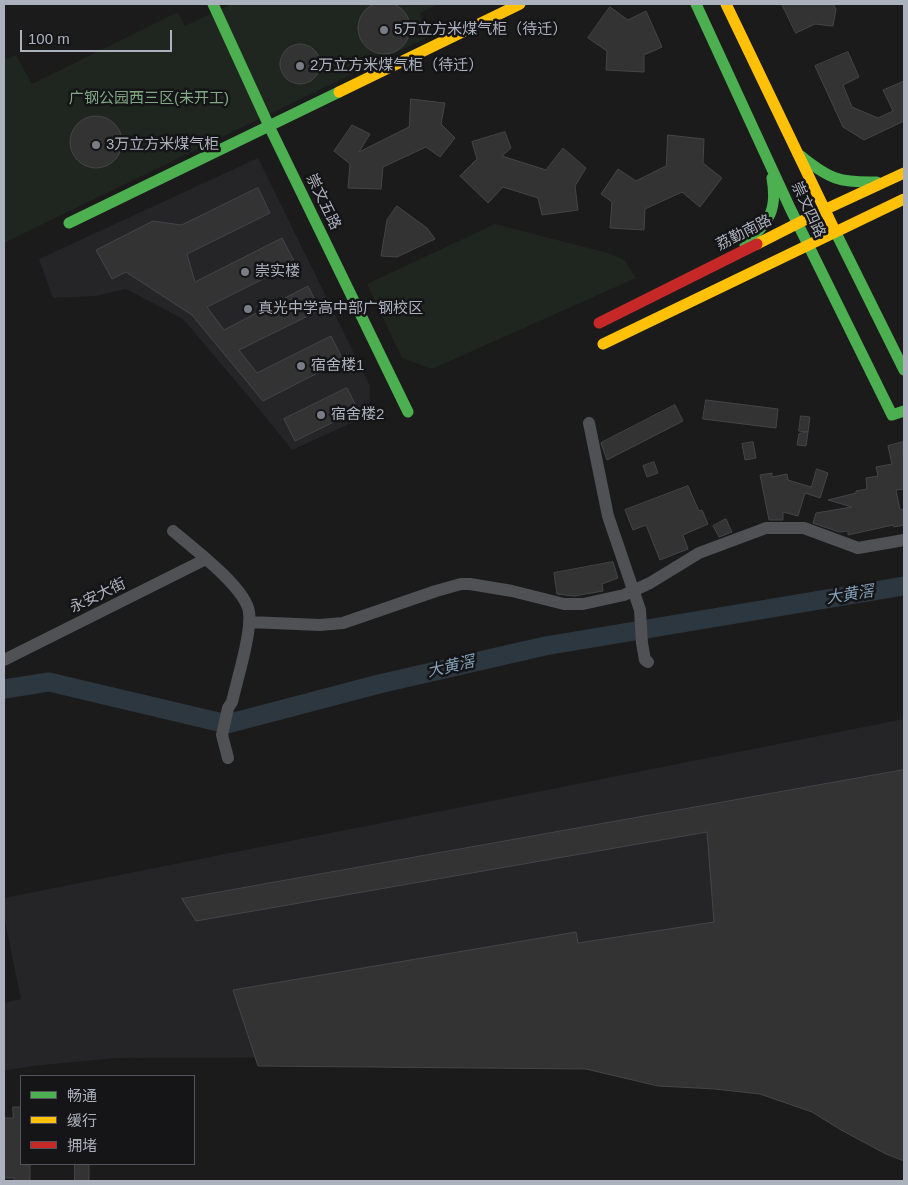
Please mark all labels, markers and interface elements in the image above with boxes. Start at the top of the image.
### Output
scale bar [22,20,175,52]
place label: 5万立方米煤气柜（待迁） [394,21,567,39]
marker: 5万立方米煤气柜（待迁） [378,24,390,36]
text: 100 m [28,30,70,47]
place label: 2万立方米煤气柜（待迁） [310,57,483,75]
marker: 2万立方米煤气柜（待迁） [294,60,306,72]
park label: 广钢公园西三区(未开工) [69,90,229,108]
place label: 3万立方米煤气柜 [106,136,219,154]
marker: 3万立方米煤气柜 [90,139,102,151]
street label: 崇文五路 [302,171,344,233]
street label: 崇文四路 [787,179,829,241]
street label: 荔勤南路 [713,211,775,255]
place label: 崇实楼 [255,263,300,281]
marker: 崇实楼 [239,266,251,278]
place label: 真光中学高中部广钢校区 [258,300,423,318]
marker: 真光中学高中部广钢校区 [242,303,254,315]
place label: 宿舍楼1 [311,357,364,375]
marker: 宿舍楼1 [295,360,307,372]
place label: 宿舍楼2 [331,406,384,424]
marker: 宿舍楼2 [315,409,327,421]
street label: 永安大街 [67,575,129,617]
water label: 大黄滘 [825,582,875,608]
water label: 大黄滘 [425,652,477,682]
legend [20,1075,195,1165]
text: 畅通 [67,1087,97,1104]
text: 缓行 [67,1112,97,1129]
text: 拥堵 [67,1137,97,1154]

